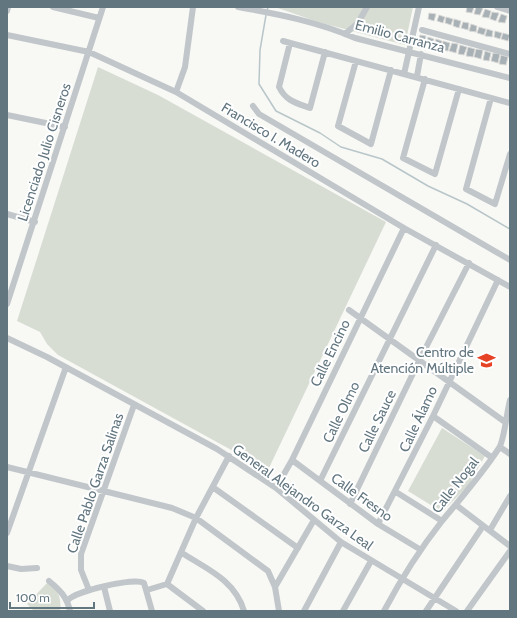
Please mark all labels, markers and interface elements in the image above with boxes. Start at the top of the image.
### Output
street label: Emilio Carranza [353,15,447,57]
street label: Licenciado Julio Cisneros [13,80,75,223]
street label: Francisco I. Madero [218,98,324,172]
street label: Calle Encino [306,316,354,390]
place label: Centro de Atención Múltiple [370,343,474,377]
school or university icon: Centro de Atención Múltiple [477,350,497,370]
street label: Calle Olmo [318,378,364,446]
street label: Calle Álamo [395,383,441,455]
street label: Calle Sauce [354,387,400,455]
street label: Calle Pablo Garza Salinas [63,410,128,555]
street label: General Alejandro Garza Leal [229,440,377,554]
street label: Calle Nogal [427,453,483,517]
street label: Calle Fresno [328,469,397,526]
scale bar [10,584,94,610]
text: 100 m [16,590,50,605]

